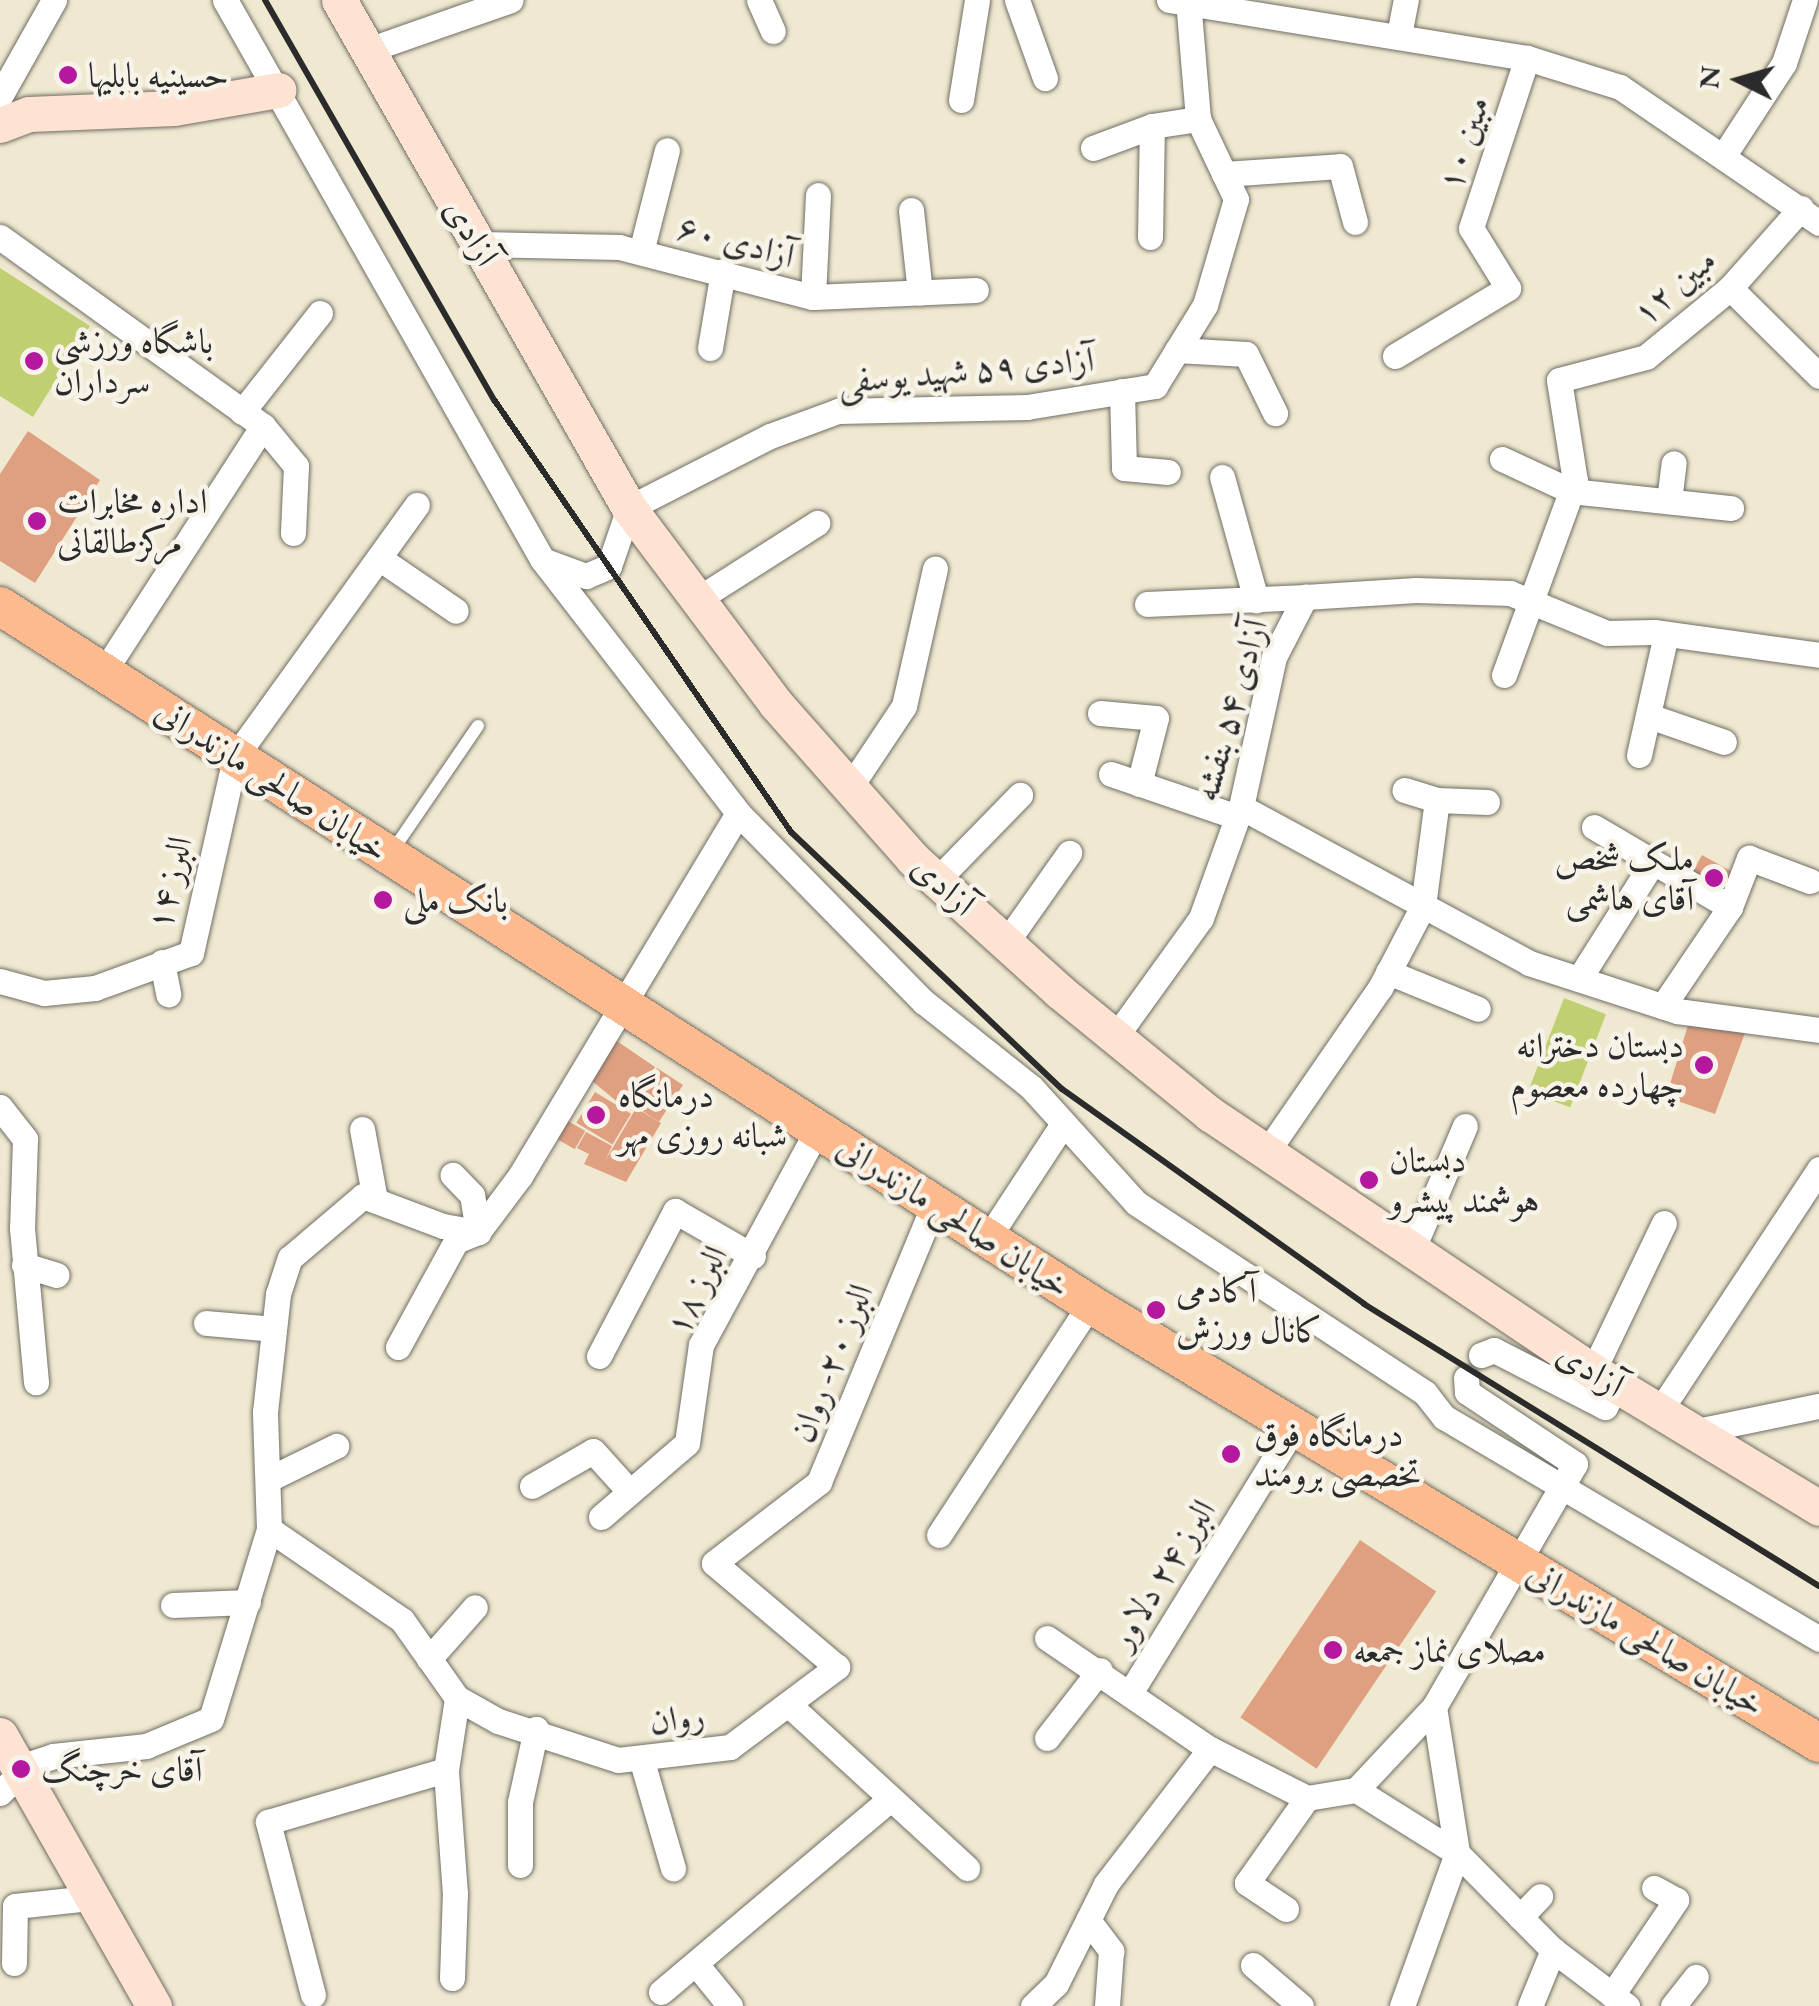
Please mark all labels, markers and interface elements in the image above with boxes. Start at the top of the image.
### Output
north arrow [1689,30,1789,130]
place label: حسینیه بابلیها [88,54,229,96]
marker: حسینیه بابلیها [57,64,79,86]
text: N [1690,65,1728,90]
street label: مبین ۱۰ [1428,91,1498,195]
street label: آزادی [436,190,508,274]
street label: آزادی ۶۰ [673,205,799,277]
street label: مبین ۱۲ [1624,238,1724,334]
place label: باشگاه ورزشی سرداران [54,320,213,402]
street label: آزادی ۵۹ شهید یوسفی [836,338,1096,402]
marker: باشگاه ورزشی سرداران [23,350,45,372]
place label: اداره مخابرات مرکزطالقانی [57,480,208,562]
marker: اداره مخابرات مرکزطالقانی [26,510,48,532]
street label: آزادی ۵۴ بنفشه [1184,614,1276,806]
street label: خیابان صالحی مازندرانی [148,689,396,871]
street label: البرز ۱۴ [137,832,201,934]
place label: ملک شخص آقای هاشمی [1555,837,1694,919]
street label: آزادی [903,845,985,925]
marker: ملک شخص آقای هاشمی [1703,867,1725,889]
place label: بانک ملی [403,879,508,921]
marker: بانک ملی [372,889,394,911]
place label: دبستان دخترانه چهارده معصوم [1510,1024,1684,1106]
marker: دبستان دخترانه چهارده معصوم [1693,1054,1715,1076]
place label: درمانگاه شبانه روزی مهر [618,1074,787,1156]
marker: درمانگاه شبانه روزی مهر [583,1102,609,1128]
street label: خیابان صالحی مازندرانی [830,1125,1078,1307]
place label: دبستان هوشمند پیشرو [1389,1139,1539,1221]
marker: دبستان هوشمند پیشرو [1358,1169,1380,1191]
street label: البرز ۱۸ [656,1238,736,1342]
place label: آکادمی کانال ورزش [1176,1269,1323,1351]
street label: البرز ۲۰- روان [780,1278,882,1448]
marker: آکادمی کانال ورزش [1145,1299,1167,1321]
street label: آزادی [1549,1332,1633,1406]
place label: درمانگاه فوق تخصصی برومند [1254,1413,1421,1495]
marker: درمانگاه فوق تخصصی برومند [1218,1441,1244,1467]
street label: البرز ۲۴ دلاور [1100,1492,1224,1656]
street label: خیابان صالحی مازندرانی [1520,1551,1772,1725]
place label: مصلای نماز جمعه [1353,1629,1546,1671]
marker: مصلای نماز جمعه [1322,1639,1344,1661]
street label: روان [647,1694,707,1742]
place label: آقای خرچنگ [41,1748,202,1790]
marker: آقای خرچنگ [10,1758,32,1780]

